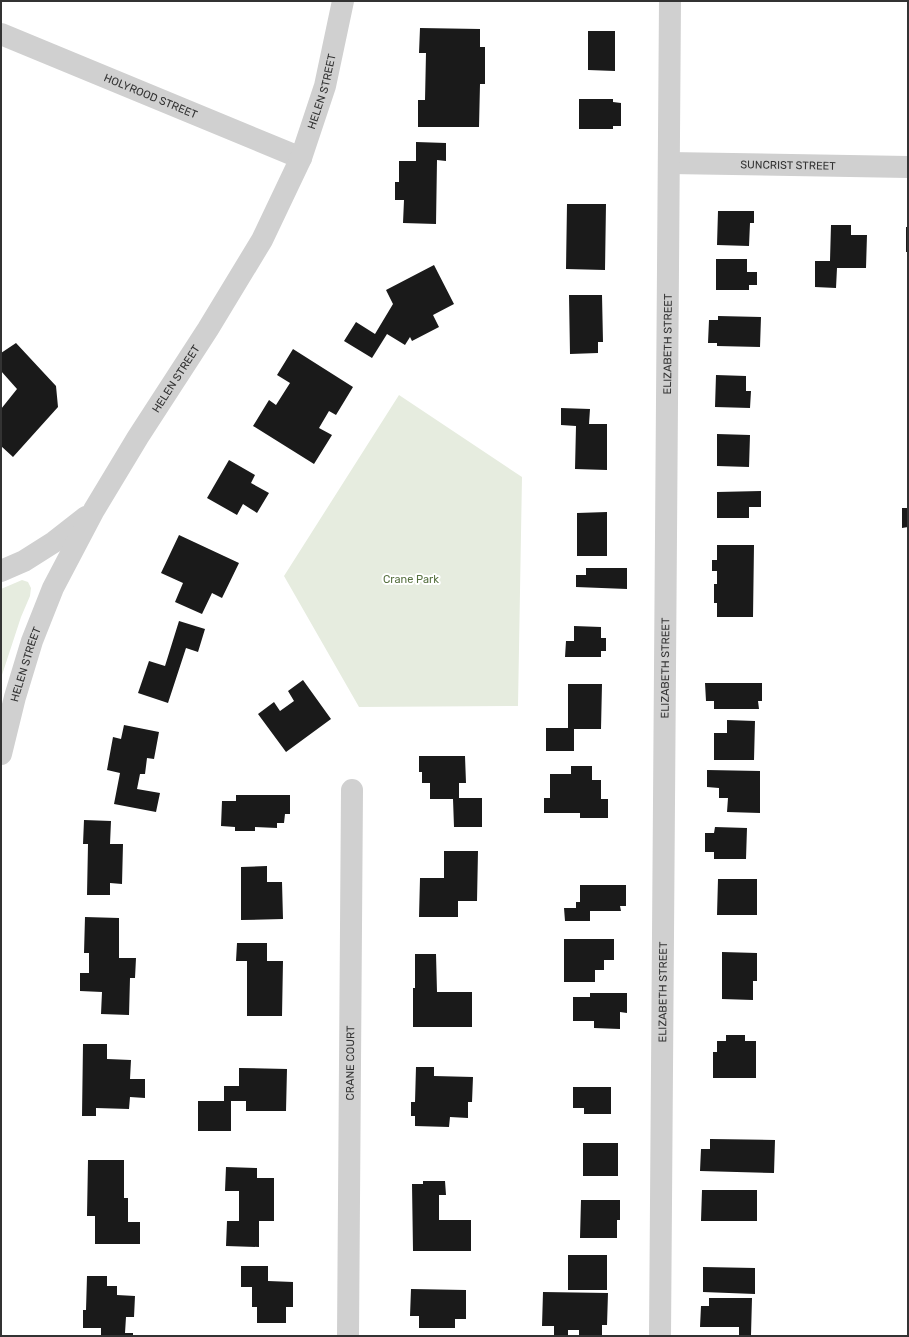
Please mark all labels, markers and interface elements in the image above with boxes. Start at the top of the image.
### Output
street label: HELEN STREET [305,52,338,131]
street label: HOLYROOD STREET [102,71,200,121]
street label: SUNCRIST STREET [740,158,836,172]
street label: ELIZABETH STREET [661,293,674,395]
street label: HELEN STREET [149,342,203,415]
park label: Crane Park [383,573,439,586]
street label: ELIZABETH STREET [658,617,672,719]
street label: HELEN STREET [8,624,44,703]
street label: ELIZABETH STREET [656,941,669,1043]
street label: CRANE COURT [343,1025,357,1101]

